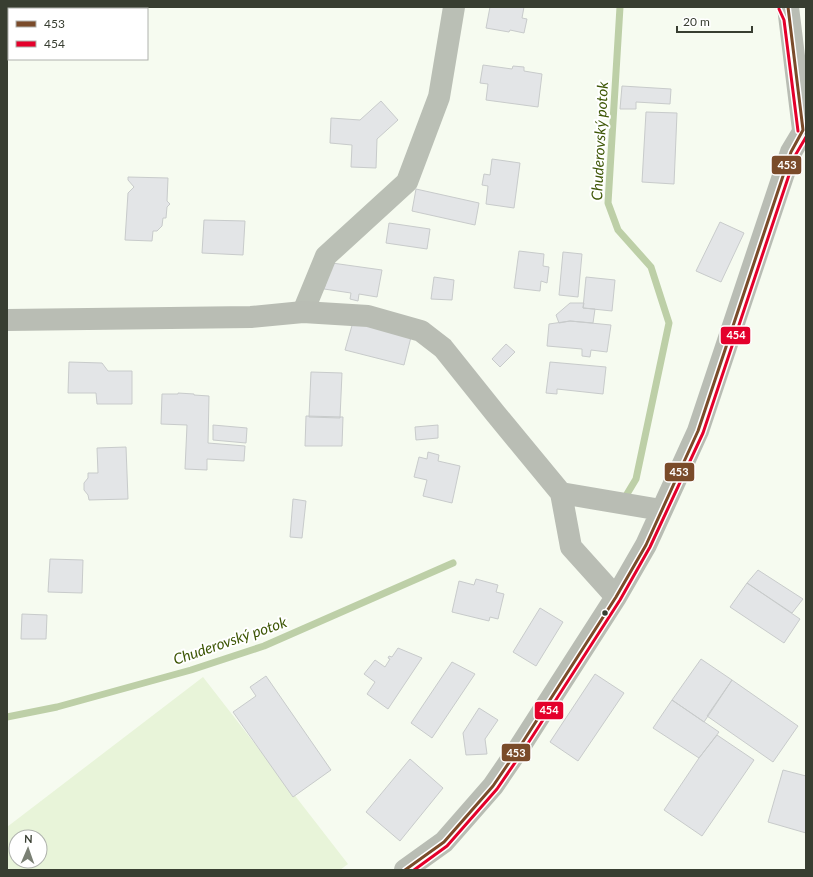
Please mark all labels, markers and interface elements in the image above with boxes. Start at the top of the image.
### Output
legend [8,8,148,60]
scale bar [677,8,752,34]
text: 20 m [683,14,710,29]
text: 453 [44,16,65,31]
text: 454 [44,36,65,51]
water label: Chuderovský potok [587,80,611,201]
line badge: 453 [771,155,802,175]
text: 453 [777,158,797,171]
line badge: 454 [720,326,751,345]
text: 454 [726,328,746,341]
line badge: 453 [664,462,695,482]
text: 453 [669,465,689,478]
unlabelled marker [600,608,610,618]
water label: Chuderovský potok [171,612,290,668]
line badge: 454 [534,701,564,720]
text: 454 [539,703,559,716]
line badge: 453 [501,743,531,762]
text: 453 [506,746,526,759]
north arrow [8,829,48,869]
text: N [24,832,33,845]

